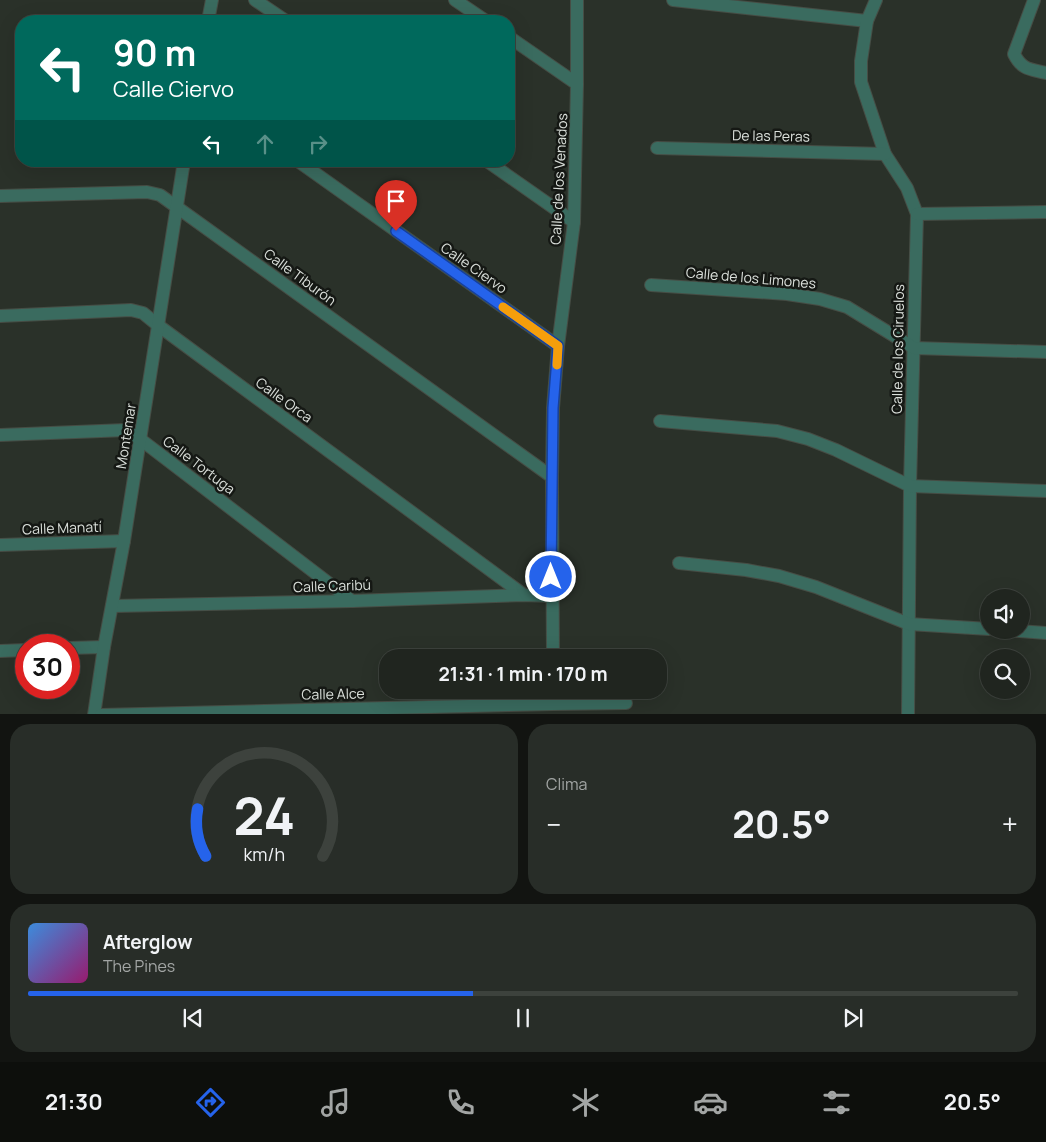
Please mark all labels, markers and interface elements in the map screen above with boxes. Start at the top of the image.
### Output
text: 90 m [113,29,196,77]
icon: left [30,35,95,100]
text: Calle Ciervo [113,74,234,104]
street label: Calle de los Venados [546,113,571,245]
street label: De las Peras [732,125,810,146]
icon: left [198,130,226,158]
icon: ahead [251,130,279,158]
icon: right [304,130,332,158]
pin [375,180,417,231]
icon: arrive [382,187,410,215]
street label: Calle Ciervo [437,238,511,297]
street label: Calle Tiburón [260,244,340,309]
street label: Calle de los Limones [685,262,817,293]
street label: Calle de los Ciruelos [887,284,908,414]
street label: Calle Orca [252,373,317,427]
street label: Montemar [111,402,140,470]
street label: Calle Tortuga [159,431,239,498]
street label: Calle Manatí [22,517,102,538]
position arrow [524,550,576,602]
street label: Calle Caribú [293,575,371,596]
map controls [980,589,1030,699]
button: sound [980,589,1030,639]
speed limit sign: 30 [15,634,80,699]
button: search [980,649,1030,699]
text: 21:31 · 1 min · 170 m [438,661,608,687]
street label: Calle Alce [301,683,365,704]
text: Clima [546,773,587,795]
text: 24 [233,780,295,851]
text: 20.5° [732,797,831,849]
text: − [546,805,561,843]
text: + [1002,805,1018,843]
text: km/h [243,842,285,866]
text: Afterglow [103,929,192,955]
text: The Pines [103,955,175,977]
icon: previous [179,1004,207,1032]
icon: pause [509,1004,537,1032]
icon: next [839,1004,867,1032]
icon: directions [193,1085,228,1120]
icon: music [318,1085,353,1120]
icon: phone [443,1085,478,1120]
icon: climate [568,1085,603,1120]
icon: car [693,1085,728,1120]
icon: filters [819,1085,854,1120]
text: 21:30 [45,1087,103,1117]
text: 20.5° [944,1087,1001,1117]

